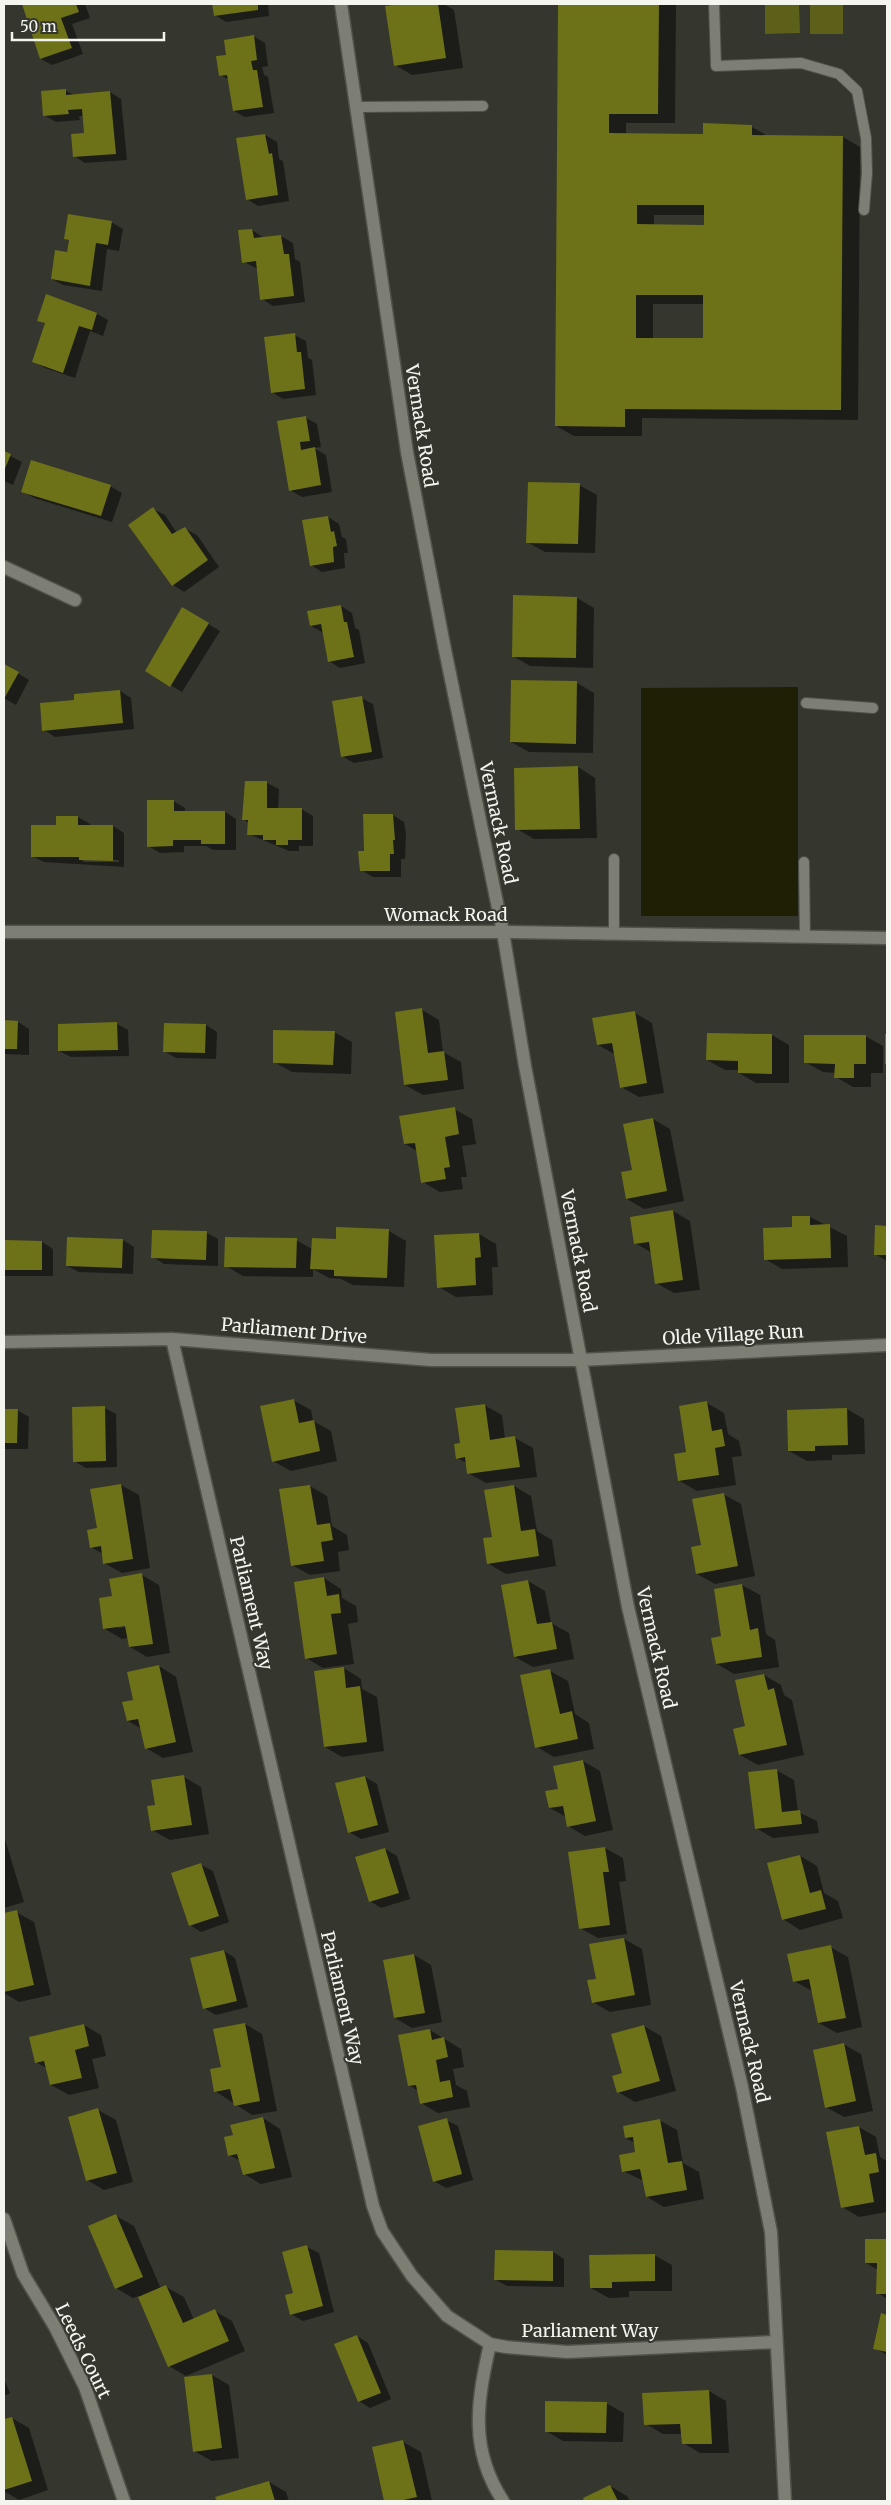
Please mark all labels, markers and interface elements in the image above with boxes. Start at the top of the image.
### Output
scale bar [12,10,165,42]
text: 50 m [20,17,57,36]
street label: Vermack Road [400,362,443,489]
street label: Vermack Road [474,759,523,886]
street label: Womack Road [383,903,508,926]
street label: Vermack Road [555,1187,602,1314]
street label: Parliament Drive [220,1313,368,1348]
street label: Olde Village Run [662,1319,804,1350]
street label: Parliament Way [225,1534,278,1673]
street label: Vermack Road [631,1584,682,1711]
street label: Parliament Way [316,1929,369,2068]
street label: Vermack Road [724,1978,775,2105]
street label: Leeds Court [51,2299,116,2402]
street label: Parliament Way [522,2319,659,2342]

